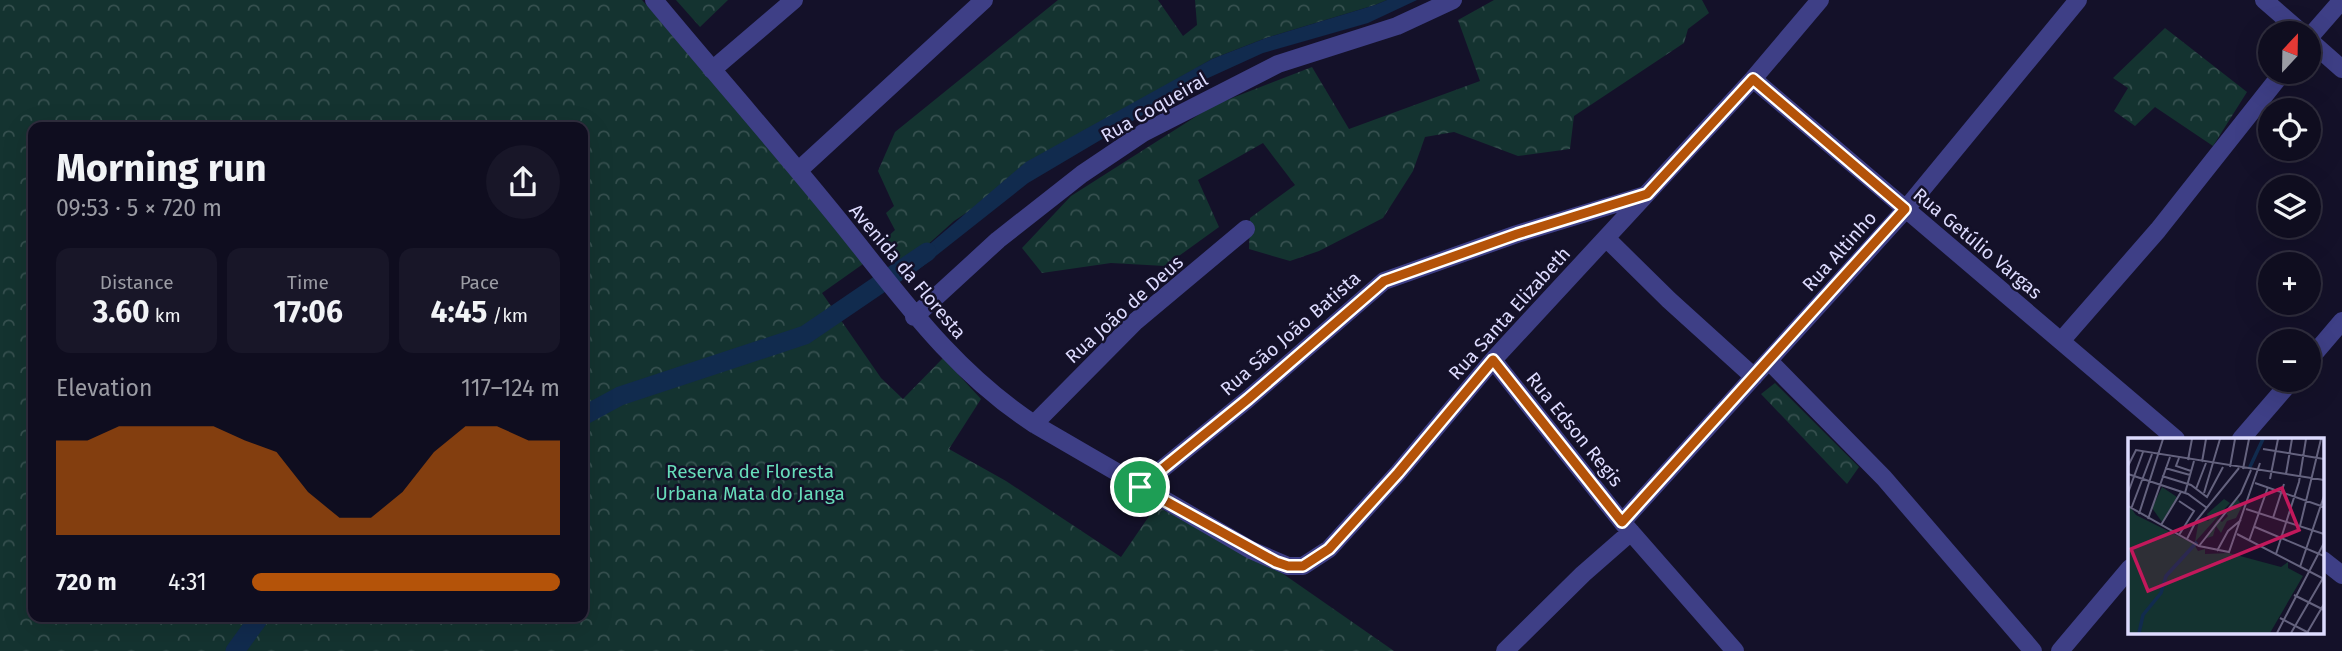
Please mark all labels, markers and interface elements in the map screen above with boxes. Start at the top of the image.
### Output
north arrow [2258,21,2320,84]
map controls [2258,21,2321,392]
street label: Rua Coqueiral [1097,67,1212,147]
button: locate [2258,98,2321,161]
text: Morning run [56,145,267,191]
button: share [486,145,560,219]
button: layers [2258,175,2321,238]
street label: Rua Getúlio Vargas [1909,183,2047,304]
text: 09:53 · 5 × 720 m [56,194,222,222]
street label: Avenida da Floresta [844,199,971,344]
street label: Rua Altinho [1797,206,1881,296]
street label: Rua Santa Elizabeth [1444,242,1575,384]
street label: Rua João de Deus [1061,250,1188,368]
button: + [2258,252,2321,315]
street label: Rua São João Batista [1216,266,1365,400]
text: Distance [100,271,174,294]
text: Time [287,271,329,294]
text: Pace [460,271,499,294]
text: 3.60 [93,294,150,330]
text: 17:06 [273,294,343,330]
text: 4:45 [430,294,487,330]
text: km [150,304,181,327]
text: /km [487,304,528,327]
button: − [2258,329,2321,392]
street label: Rua Edson Regis [1521,367,1628,491]
text: Elevation [56,374,152,402]
text: 117–124 m [461,374,560,402]
inset map [2128,438,2324,634]
pin [1110,457,1170,517]
park label: Reserva de Floresta Urbana Mata do Janga [655,460,845,505]
icon: arrive [1121,468,1159,506]
text: 720 m [56,568,117,596]
text: 4:31 [168,568,207,596]

